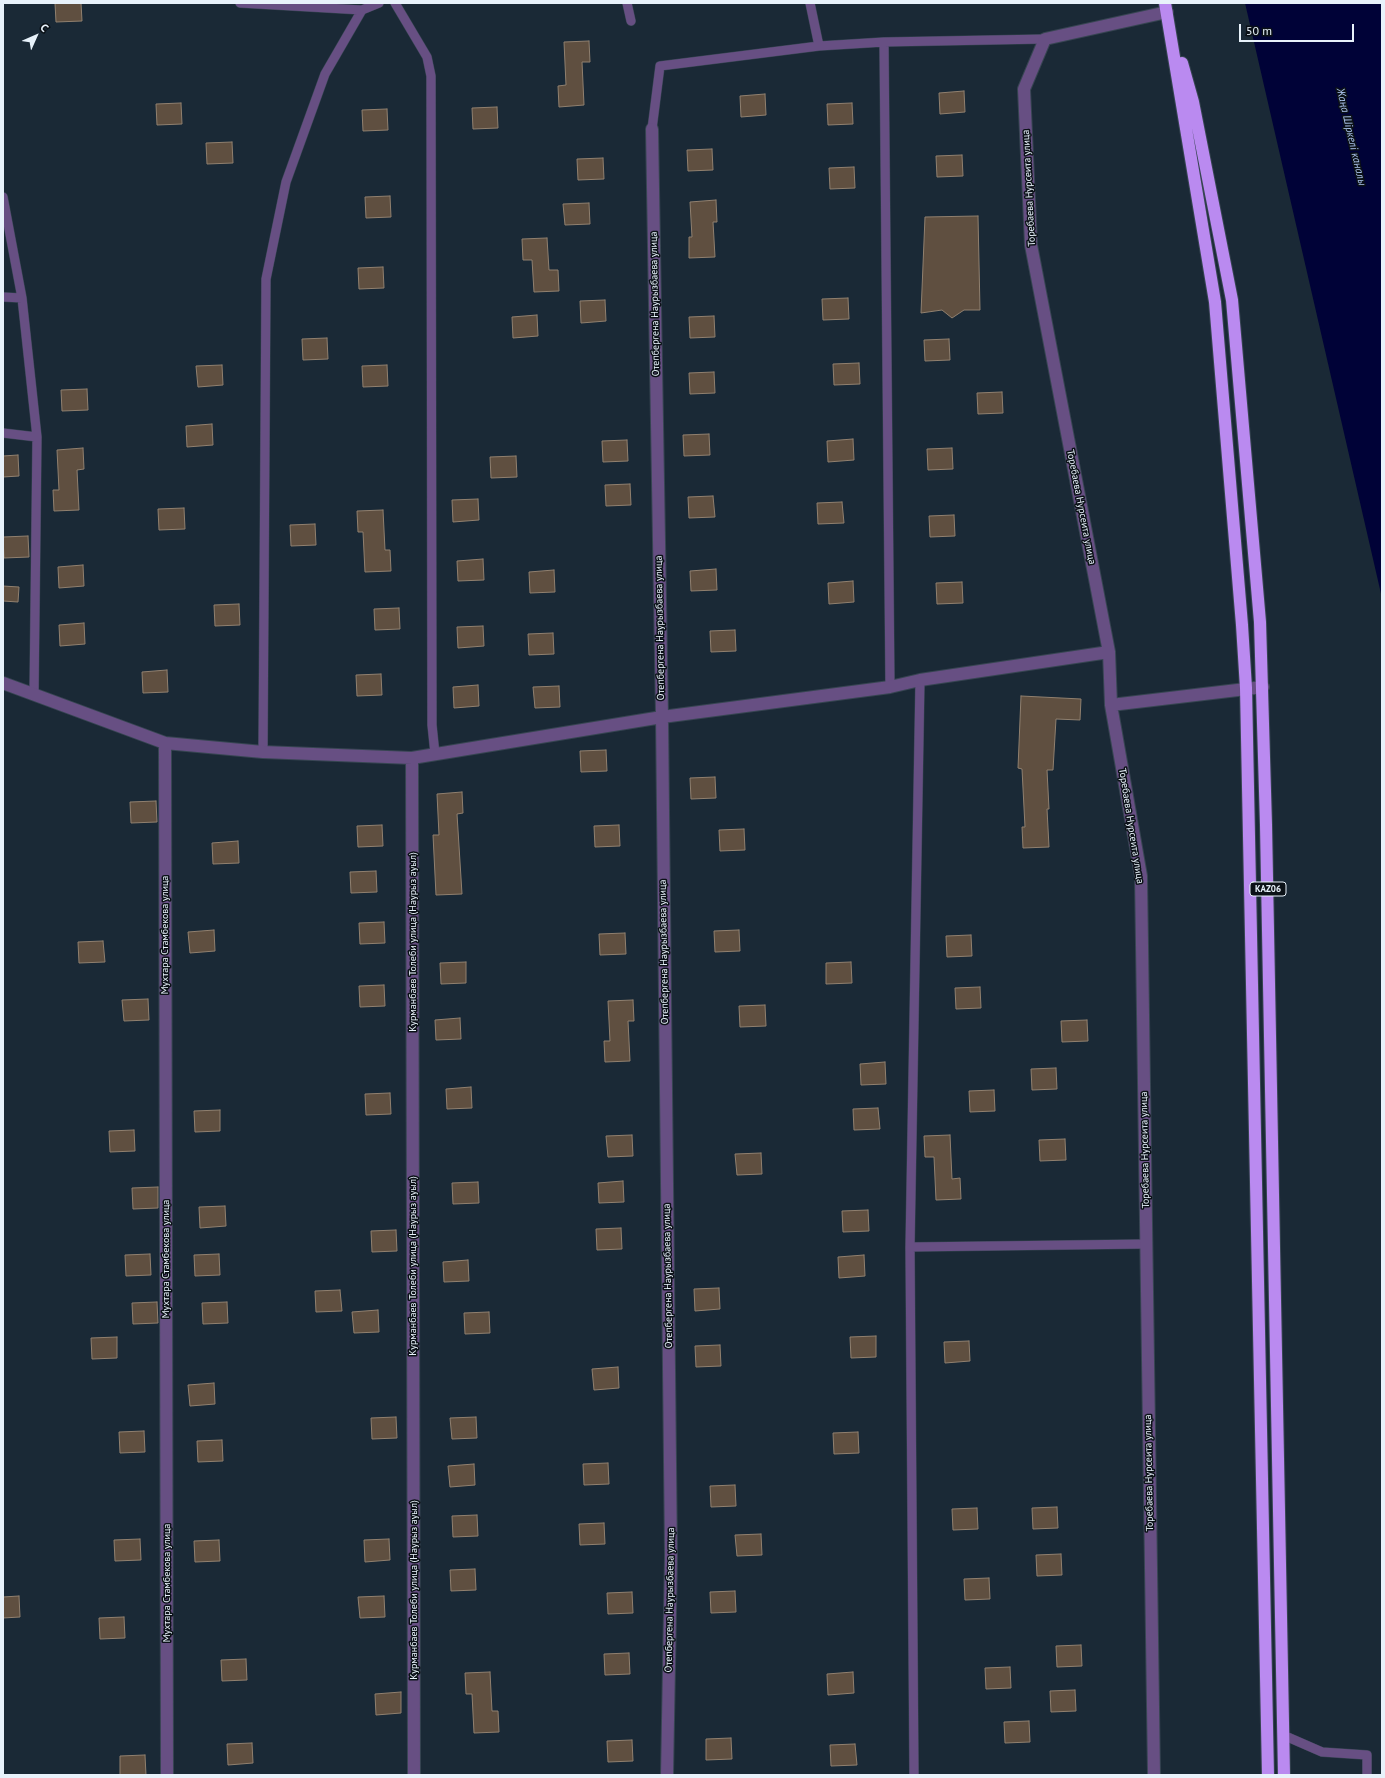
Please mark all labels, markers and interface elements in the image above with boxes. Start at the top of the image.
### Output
north arrow [16,16,56,56]
scale bar [1241,16,1356,42]
text: С [37,20,52,35]
text: 50 m [1246,23,1272,38]
water label: Жаңа Шіркелі каналы [1333,87,1369,187]
street label: Торебаева Нурсеита улица [1020,129,1038,247]
street label: Отепбергена Наурызбаева улица [648,232,662,376]
street label: Торебаева Нурсеита улица [1064,449,1098,565]
street label: Отепбергена Наурызбаева улица [653,556,667,700]
street label: Торебаева Нурсеита улица [1116,767,1146,885]
street label: Курманбаев Толеби улица (Наурыз ауыл) [407,852,419,1032]
street label: Мухтара Стамбекова улица [159,876,171,994]
street label: Отепбергена Наурызбаева улица [657,880,671,1024]
road number: KАZ06 [1250,882,1286,896]
street label: Торебаева Нурсеита улица [1138,1091,1152,1209]
street label: Курманбаев Толеби улица (Наурыз ауыл) [407,1176,419,1356]
street label: Мухтара Стамбекова улица [160,1200,172,1318]
street label: Отепбергена Наурызбаева улица [661,1204,675,1348]
street label: Торебаева Нурсеита улица [1142,1414,1156,1532]
street label: Курманбаев Толеби улица (Наурыз ауыл) [408,1500,420,1680]
street label: Мухтара Стамбекова улица [161,1524,173,1642]
street label: Отепбергена Наурызбаева улица [663,1528,677,1672]

